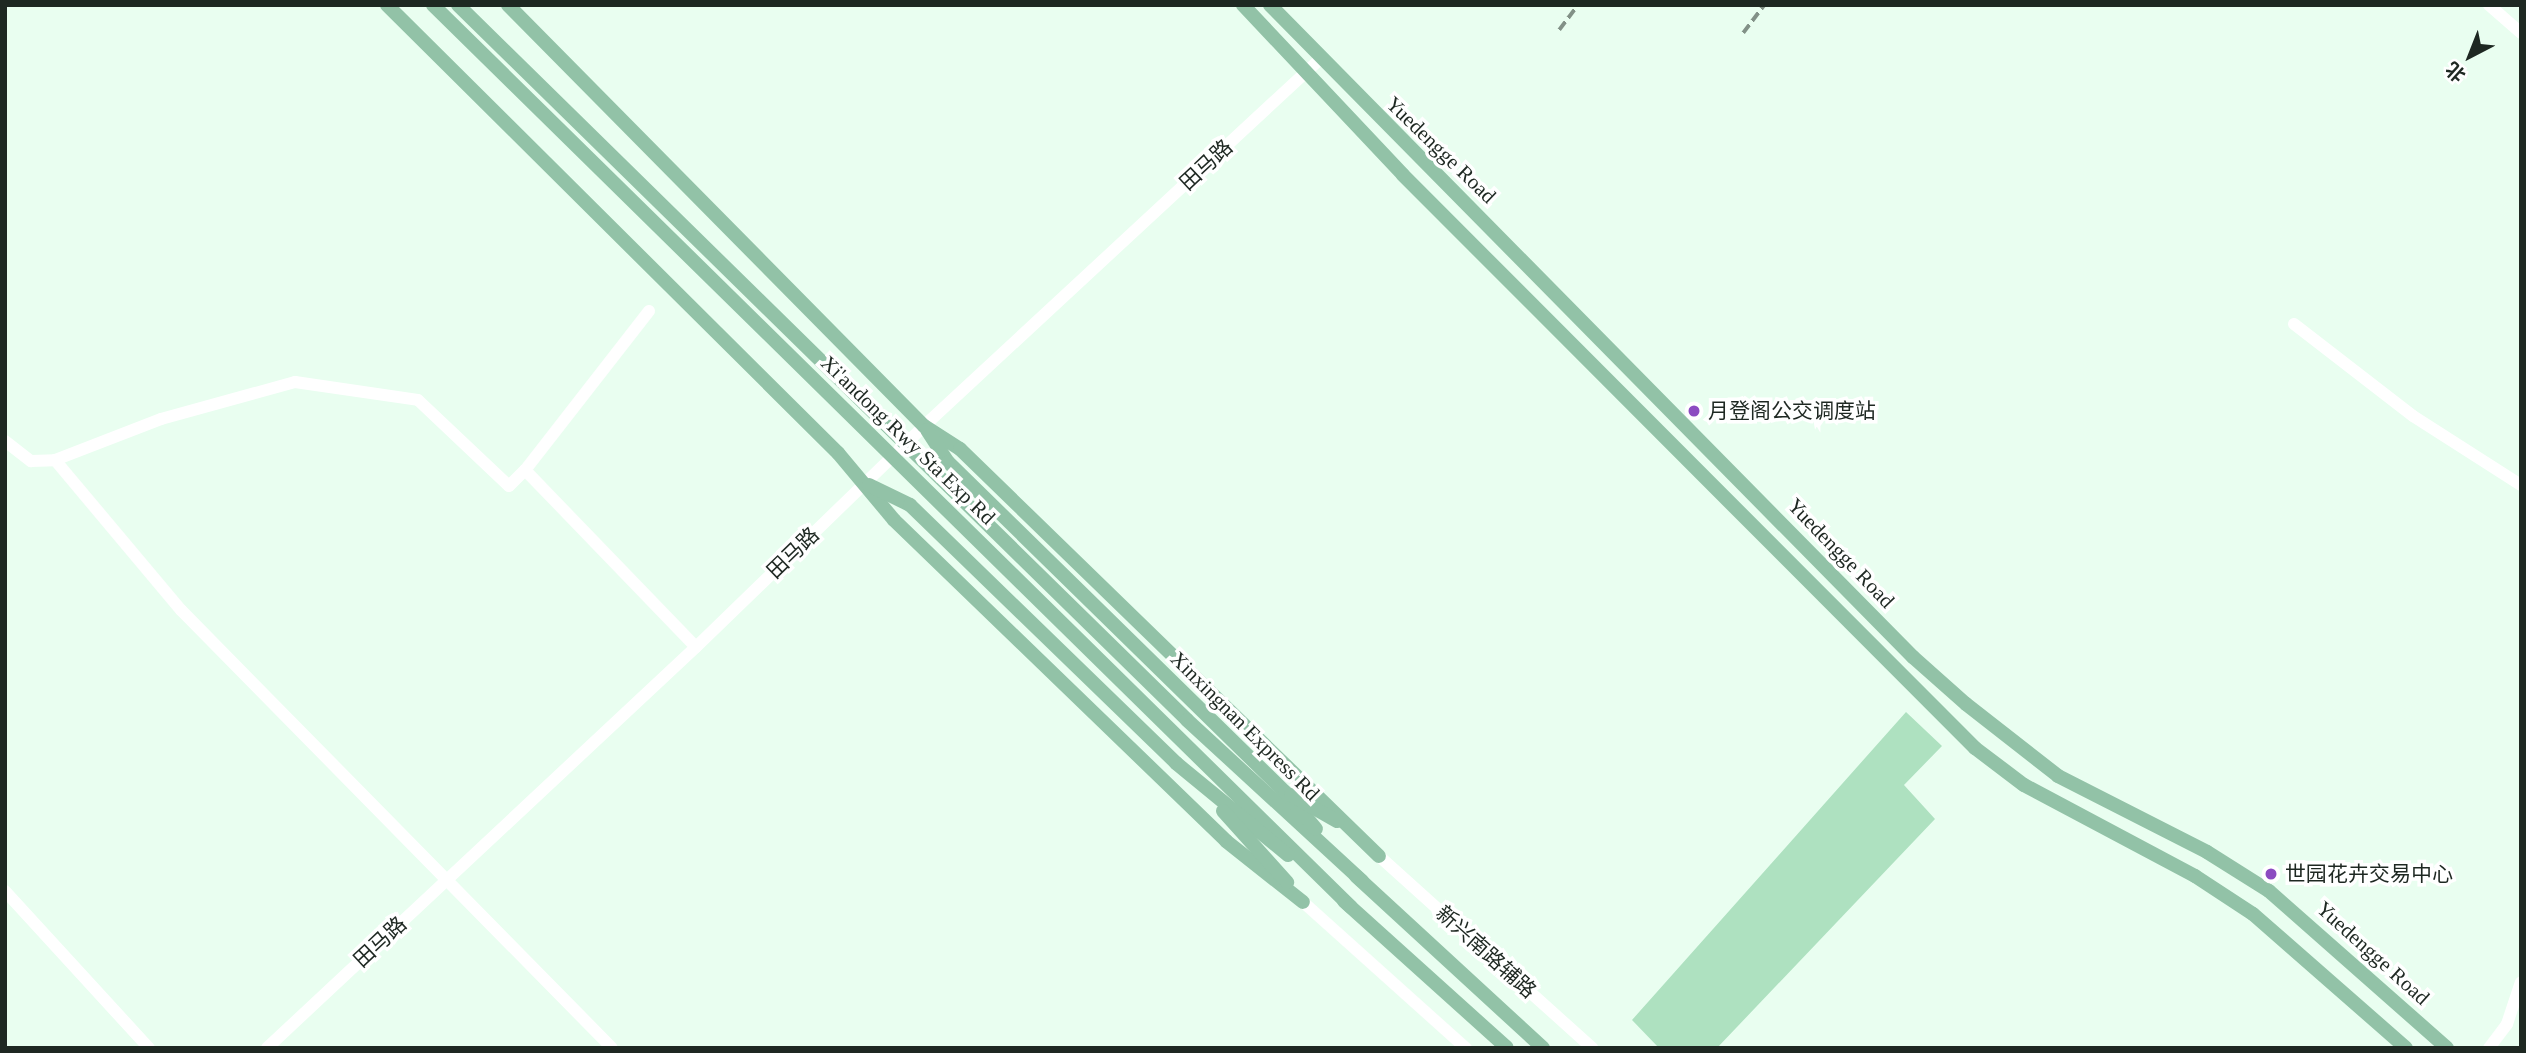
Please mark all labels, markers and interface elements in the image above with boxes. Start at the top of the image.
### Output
north arrow [2435,21,2505,91]
text: 北 [2442,58,2470,86]
street label: Yuedengge Road [1381,91,1501,209]
street label: 田马路 [1174,134,1238,196]
street label: Xi'andong Rwy Sta Exp Rd [816,350,1000,530]
place label: 月登阁公交调度站 [1708,398,1876,424]
marker: 月登阁公交调度站 [1686,403,1702,419]
street label: Yuedengge Road [1782,493,1900,613]
street label: 田马路 [762,522,824,584]
street label: Xinxingnan Express Rd [1165,646,1325,806]
place label: 世园花卉交易中心 [2285,861,2453,887]
marker: 世园花卉交易中心 [2263,866,2279,882]
street label: Yuedengge Road [2311,896,2435,1010]
street label: 新兴南路辅路 [1431,900,1541,1004]
street label: 田马路 [348,911,412,973]

